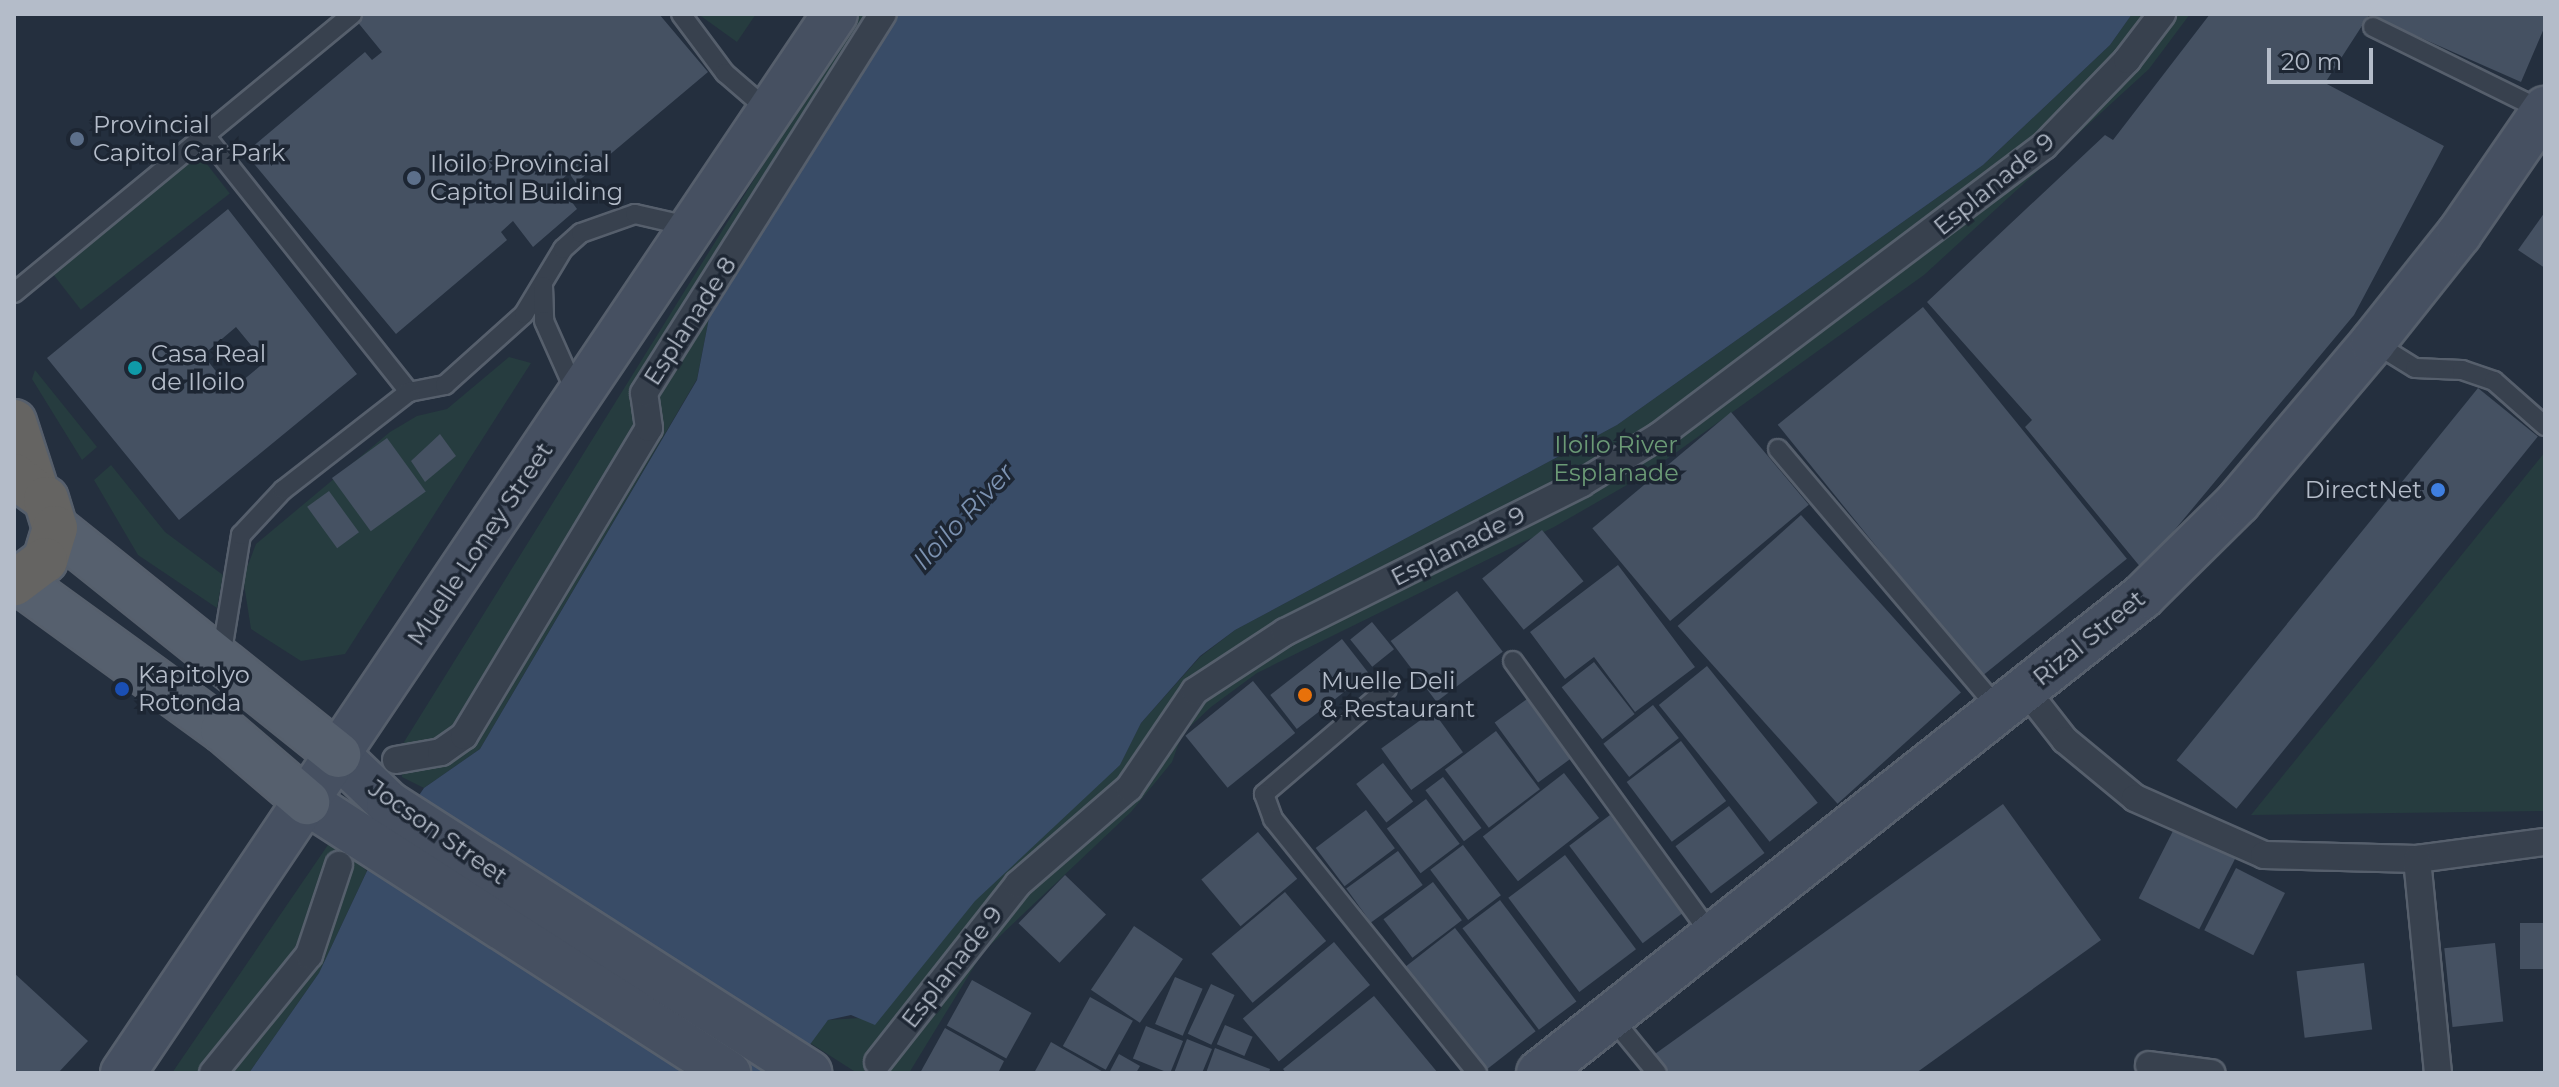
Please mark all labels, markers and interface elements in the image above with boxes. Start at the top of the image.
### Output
scale bar [2271,32,2377,82]
text: 20 m [2281,47,2342,76]
place label: Provincial Capitol Car Park [93,111,285,167]
street label: Esplanade 9 [1928,127,2060,241]
marker: Provincial Capitol Car Park [68,130,86,148]
place label: Iloilo Provincial Capitol Building [430,150,623,206]
marker: Iloilo Provincial Capitol Building [405,169,423,187]
street label: Esplanade 8 [638,251,742,391]
place label: Casa Real de Iloilo [151,340,266,396]
marker: Casa Real de Iloilo [126,359,144,377]
park label: Iloilo River Esplanade [1553,431,1679,487]
street label: Muelle Loney Street [401,437,559,651]
water label: Iloilo River [907,457,1021,577]
place label: DirectNet [2305,476,2422,504]
marker: DirectNet [2429,481,2447,499]
street label: Esplanade 9 [1386,500,1530,592]
street label: Rizal Street [2027,584,2151,692]
place label: Kapitolyo Rotonda [138,661,250,717]
place label: Muelle Deli & Restaurant [1321,667,1475,723]
marker: Kapitolyo Rotonda [113,680,131,698]
marker: Muelle Deli & Restaurant [1296,686,1314,704]
street label: Jocson Street [363,774,513,890]
street label: Esplanade 9 [896,900,1008,1034]

